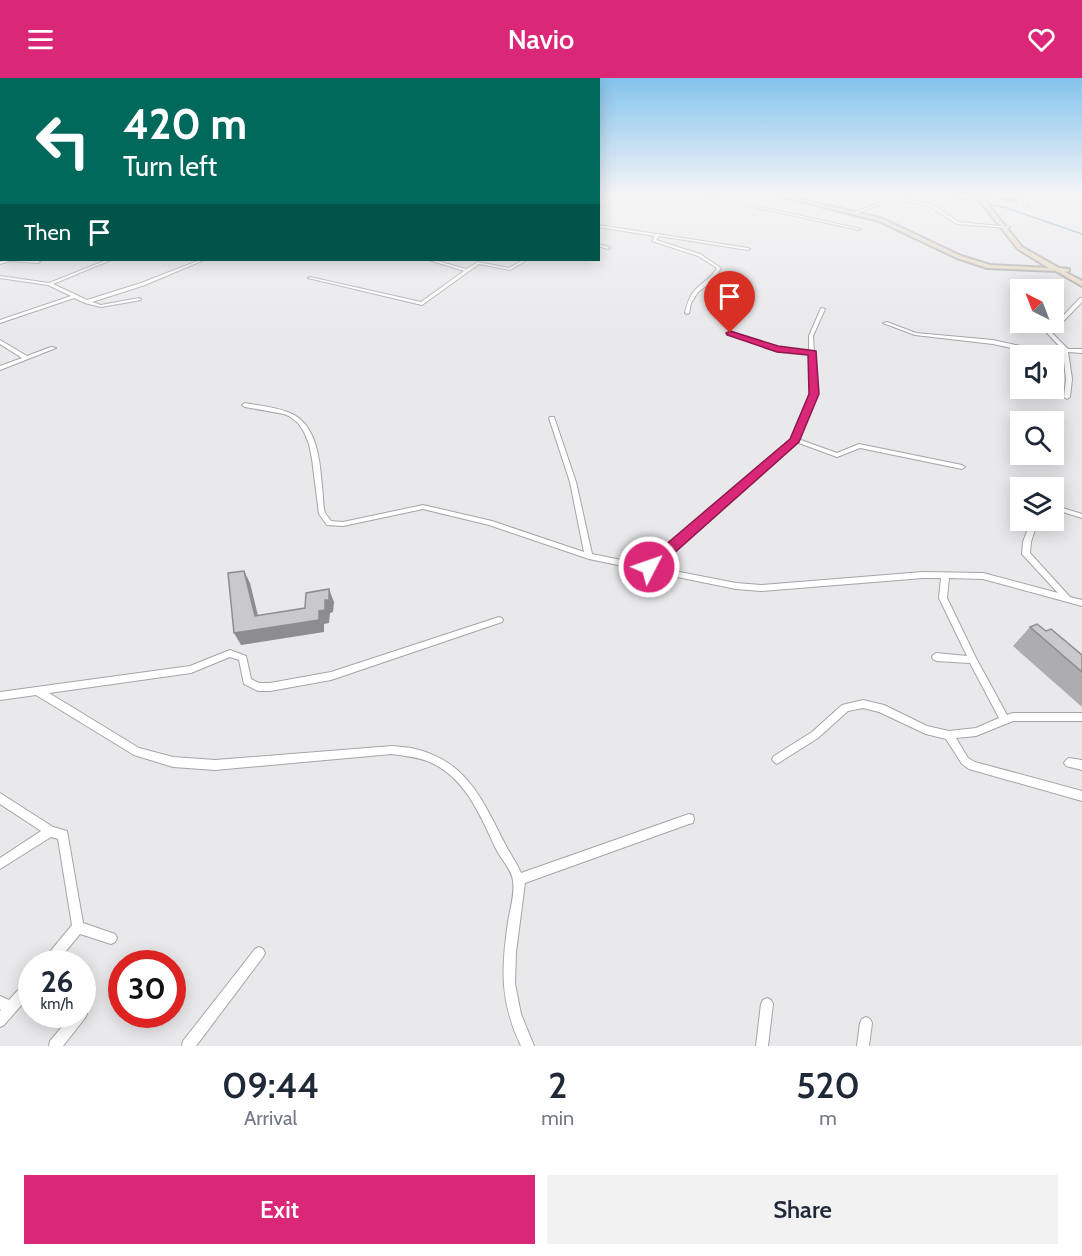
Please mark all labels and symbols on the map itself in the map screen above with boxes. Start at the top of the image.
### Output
pin [704,271,755,333]
north arrow [1010,279,1064,333]
position arrow [617,535,681,599]
speed limit sign: 30 [108,950,186,1028]

